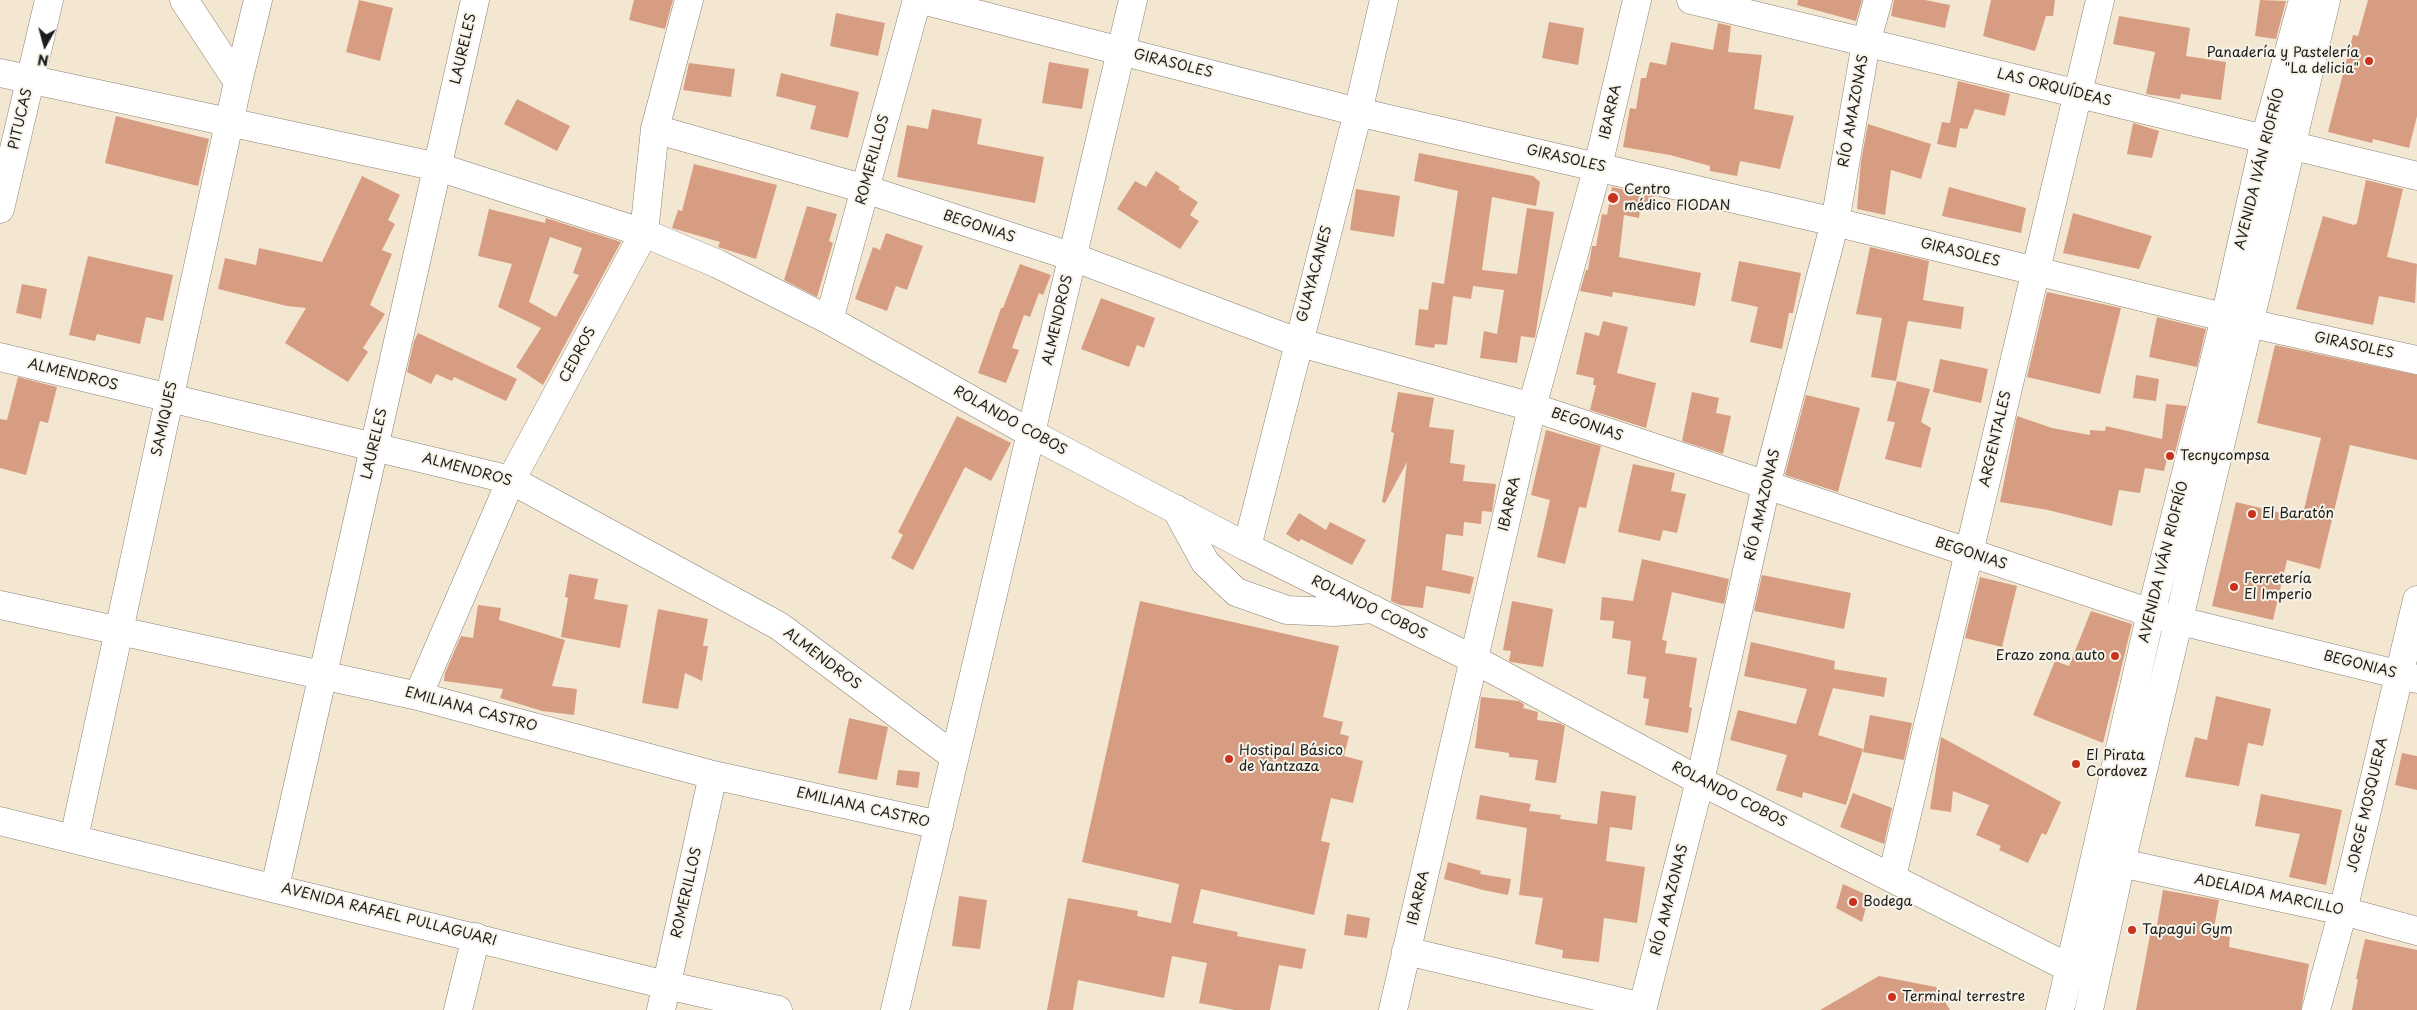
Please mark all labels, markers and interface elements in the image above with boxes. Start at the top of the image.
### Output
street label: LAURELES [448,12,480,86]
north arrow [20,20,70,70]
place label: Panadería y Pastelería "La delicia" [2206,45,2359,78]
street label: GIRASOLES [1132,46,1214,82]
text: N [36,49,50,71]
street label: RÍO AMAZONAS [1836,53,1872,169]
marker: Panadería y Pastelería "La delicia" [2363,55,2375,67]
street label: LAS ORQUÍDEAS [1995,66,2113,110]
street label: IBARRA [1597,83,1625,141]
street label: AVENIDA IVÁN RIOFRÍO [2232,86,2288,252]
street label: PITUCAS [6,87,36,151]
street label: ROMERILLOS [853,113,893,207]
street label: GIRASOLES [1525,142,1607,176]
place label: Centro médico FIODAN [1624,182,1730,214]
marker: Centro médico FIODAN [1606,191,1620,205]
street label: BEGONIAS [941,207,1017,247]
street label: GUAYACANES [1294,224,1336,324]
street label: GIRASOLES [1919,235,2001,271]
street label: ALMENDROS [1039,273,1077,367]
street label: CEDROS [556,324,600,386]
street label: GIRASOLES [2313,329,2395,363]
street label: ALMENDROS [26,356,120,394]
street label: SAMIQUES [149,380,181,458]
street label: ROLANDO COBOS [950,383,1070,459]
street label: ARGENTALES [1977,389,2015,489]
street label: BEGONIAS [1549,405,1625,445]
street label: LAURELES [359,407,391,481]
street label: RÍO AMAZONAS [1742,447,1784,563]
place label: Tecnycompsa [2180,448,2270,464]
street label: ALMENDROS [420,450,514,490]
marker: Tecnycompsa [2164,450,2176,462]
street label: IBARRA [1496,475,1524,533]
street label: AVENIDA IVÁN RIOFRÍO [2136,479,2192,645]
place label: El Baratón [2262,506,2334,522]
marker: El Baratón [2246,508,2258,520]
street label: BEGONIAS [1933,534,2009,574]
place label: Ferretería El Imperio [2244,571,2312,604]
street label: ROLANDO COBOS [1308,573,1430,643]
marker: Ferretería El Imperio [2228,581,2240,593]
street label: ALMENDROS [780,625,864,693]
place label: Erazo zona auto [1996,648,2105,664]
street label: BEGONIAS [2322,648,2398,682]
marker: Erazo zona auto [2109,650,2121,662]
street label: EMILIANA CASTRO [403,684,539,736]
street label: JORGE MOSQUERA [2344,736,2392,874]
place label: Hostipal Básico de Yantzaza [1239,743,1343,776]
place label: El Pirata Cordovez [2086,748,2147,780]
marker: Hostipal Básico de Yantzaza [1223,753,1235,765]
marker: El Pirata Cordovez [2070,758,2082,770]
street label: ROLANDO COBOS [1669,759,1789,831]
street label: EMILIANA CASTRO [795,784,931,832]
street label: RÍO AMAZONAS [1648,842,1692,958]
street label: ROMERILLOS [668,846,706,940]
street label: IBARRA [1405,869,1433,927]
street label: ADELAIDA MARCILLO [2193,871,2345,919]
street label: AVENIDA RAFAEL PULLAGUARI [280,880,498,950]
place label: Bodega [1863,894,1912,910]
marker: Bodega [1847,896,1859,908]
place label: Tapagui Gym [2142,922,2233,938]
marker: Tapagui Gym [2126,924,2138,936]
place label: Terminal terrestre [1902,989,2025,1005]
marker: Terminal terrestre [1886,991,1898,1003]

